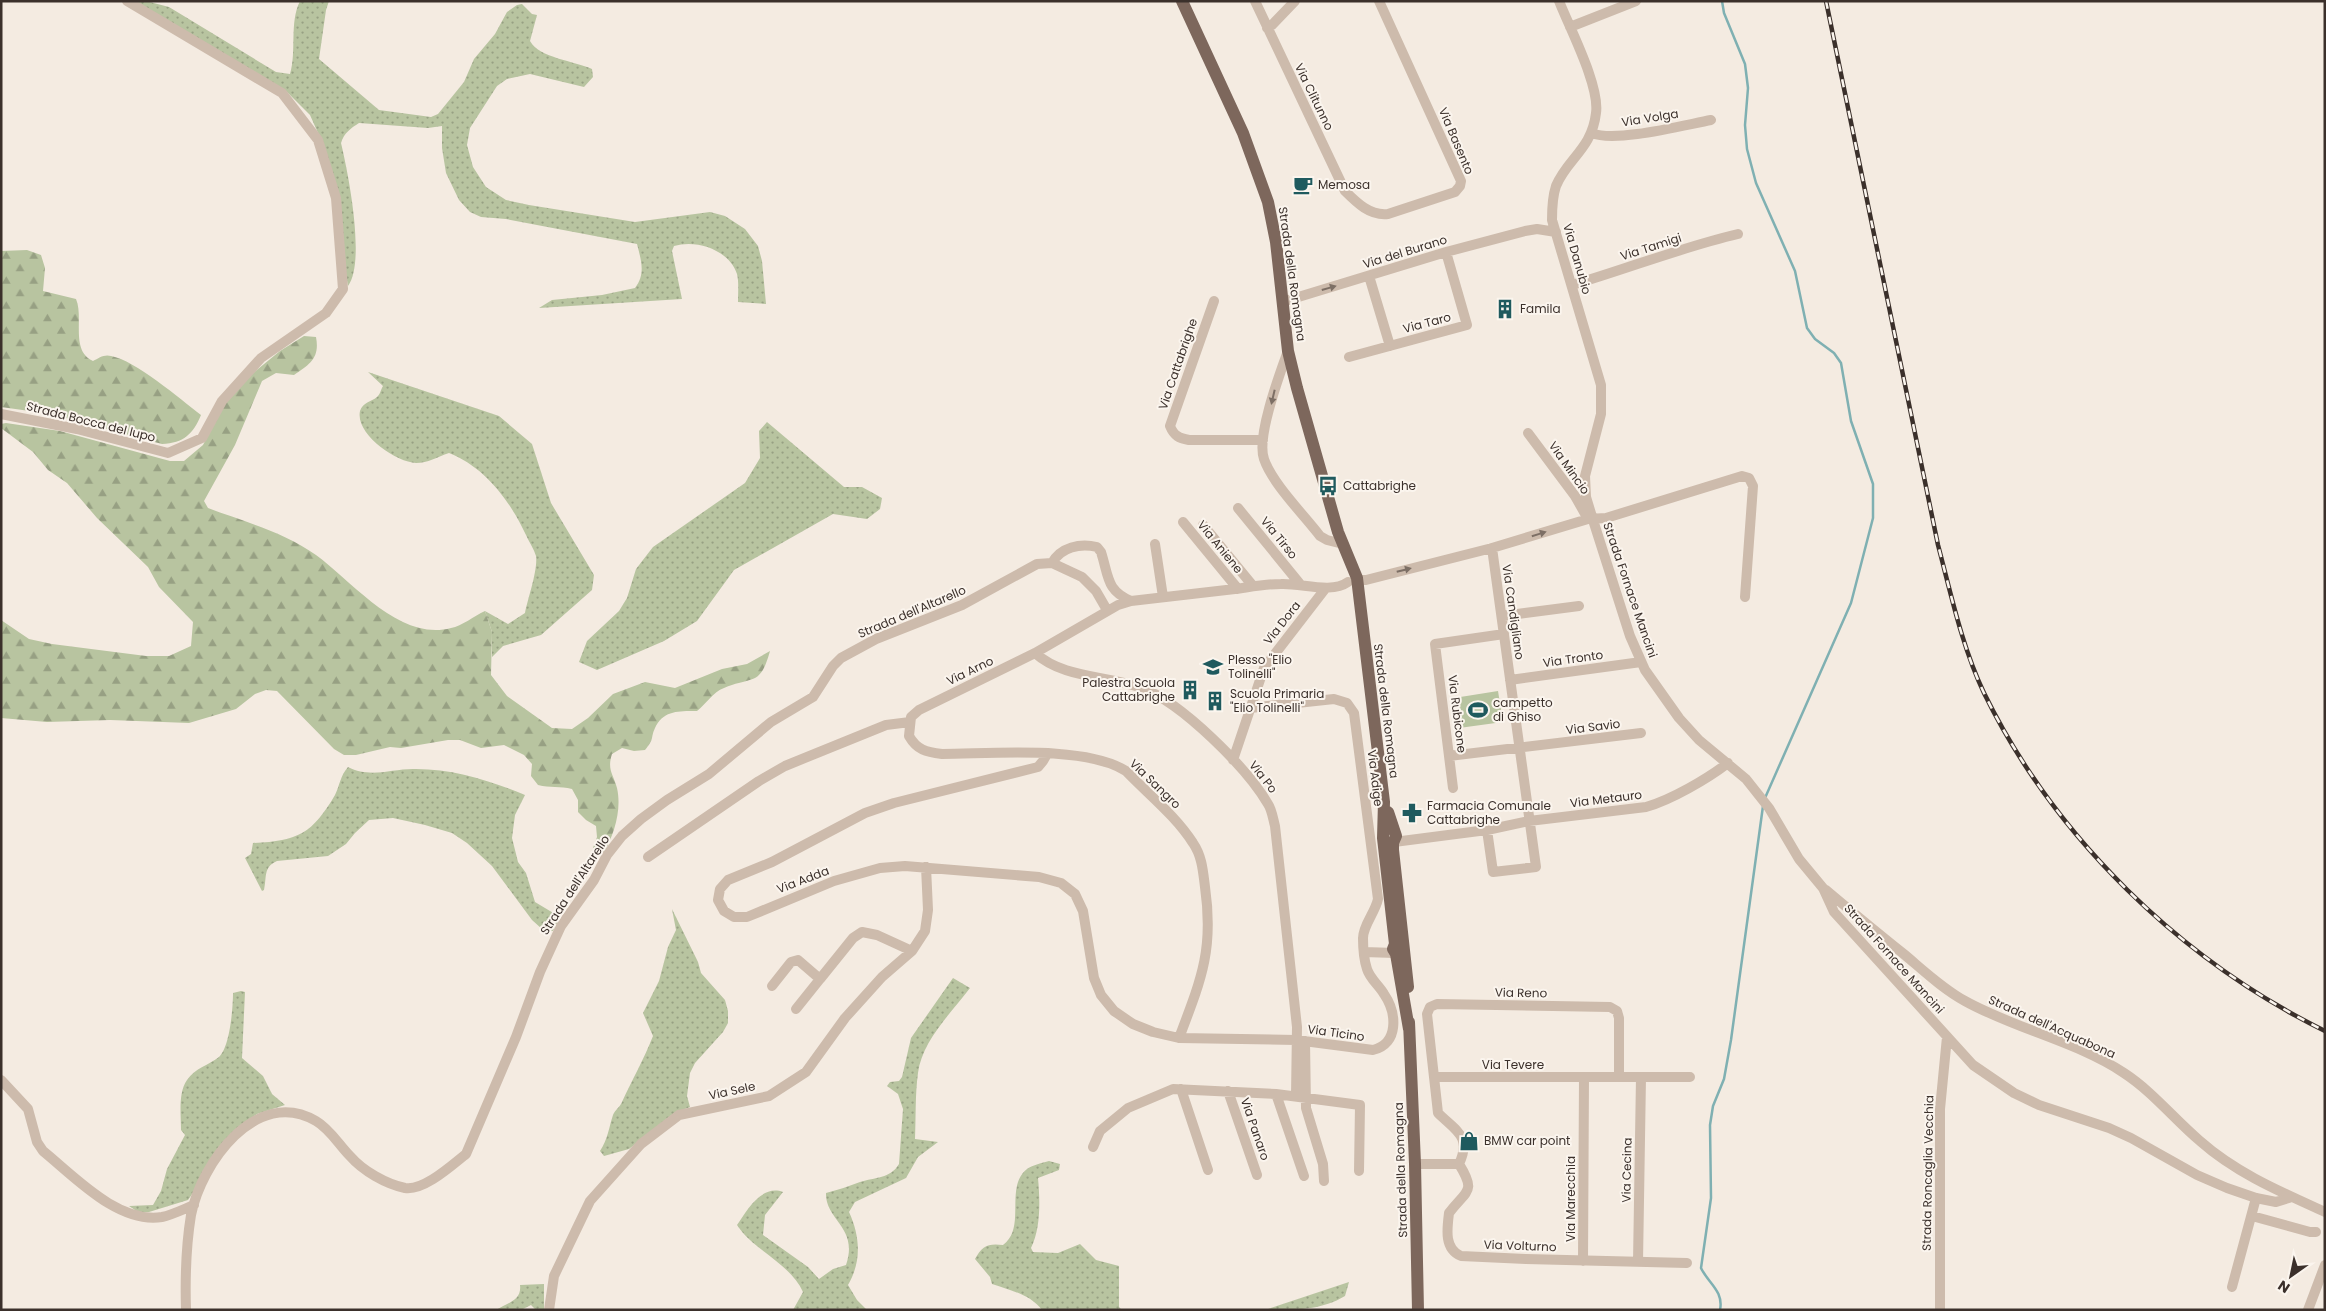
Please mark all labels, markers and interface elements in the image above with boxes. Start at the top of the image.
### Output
street label: Via Clitunno [1291,60,1338,133]
street label: Via Basento [1435,105,1478,177]
street label: Via Volga [1620,105,1680,130]
cafe icon: Memosa [1292,174,1314,196]
place label: Memosa [1318,176,1370,193]
street label: Strada della Romagna [1275,206,1310,342]
street label: Via Danubio [1559,221,1596,297]
street label: Via Tamigi [1618,229,1684,264]
street label: Via del Burano [1361,231,1449,272]
one-way arrow [1321,283,1336,291]
building icon: Famila [1494,298,1516,320]
place label: Famila [1520,300,1561,317]
street label: Via Taro [1401,308,1453,337]
street label: Via Cattabrighe [1154,316,1201,412]
one-way arrow [1269,389,1277,405]
street label: Strada Bocca del lupo [25,397,158,446]
street label: Via Mincio [1545,438,1594,498]
bus stop icon: Cattabrighe [1317,475,1339,497]
place label: Cattabrighe [1343,477,1416,494]
street label: Via Tirso [1257,513,1302,563]
street label: Via Aniene [1194,517,1247,577]
street label: Strada Fornace Mancini [1599,520,1662,660]
one-way arrow [1531,529,1546,537]
street label: Via Candigliano [1498,563,1529,661]
one-way arrow [1396,566,1411,574]
street label: Strada dell'Altarello [855,581,969,642]
street label: Via Dora [1259,597,1304,648]
street label: Strada della Romagna [1370,643,1403,779]
street label: Via Tronto [1542,646,1605,671]
place label: Plesso "Elio Tolinelli" [1228,651,1292,682]
street label: Via Arno [943,652,996,689]
school or university icon: Plesso "Elio Tolinelli" [1202,656,1224,678]
place label: Palestra Scuola Cattabrighe [1082,674,1175,705]
street label: Via Rubicone [1444,674,1471,754]
building icon: Palestra Scuola Cattabrighe [1179,679,1201,701]
place label: Scuola Primaria "Elio Tolinelli" [1230,685,1324,716]
building icon: Scuola Primaria "Elio Tolinelli" [1204,690,1226,712]
place label: campetto di Ghiso [1493,694,1553,725]
sports icon: campetto di Ghiso [1467,699,1489,721]
street label: Via Savio [1565,715,1622,738]
street label: Via Adige [1364,749,1387,807]
street label: Via Sangro [1126,755,1185,813]
street label: Via Po [1245,757,1282,797]
street label: Via Metauro [1569,786,1643,811]
place label: Farmacia Comunale Cattabrighe [1427,797,1551,828]
pharmacy icon: Farmacia Comunale Cattabrighe [1401,802,1423,824]
street label: Strada dell'Altarello [536,831,613,938]
street label: Via Adda [774,862,831,897]
street label: Strada Fornace Mancini [1840,900,1948,1017]
street label: Via Reno [1495,984,1548,1001]
street label: Strada dell'Acquabona [1986,991,2119,1062]
street label: Via Ticino [1306,1020,1366,1045]
street label: Via Tevere [1482,1056,1544,1073]
street label: Via Sele [707,1077,757,1104]
street label: Via Panaro [1237,1095,1274,1163]
street label: Strada Roncaglia Vecchia [1918,1095,1937,1251]
street label: Strada della Romagna [1390,1102,1411,1238]
shop icon: BMW car point [1458,1130,1480,1152]
place label: BMW car point [1484,1132,1570,1149]
street label: Via Cecina [1617,1137,1636,1203]
street label: Via Marecchia [1562,1156,1579,1242]
street label: Via Volturno [1483,1236,1557,1255]
north arrow [2266,1251,2316,1301]
text: N [2274,1276,2294,1298]

